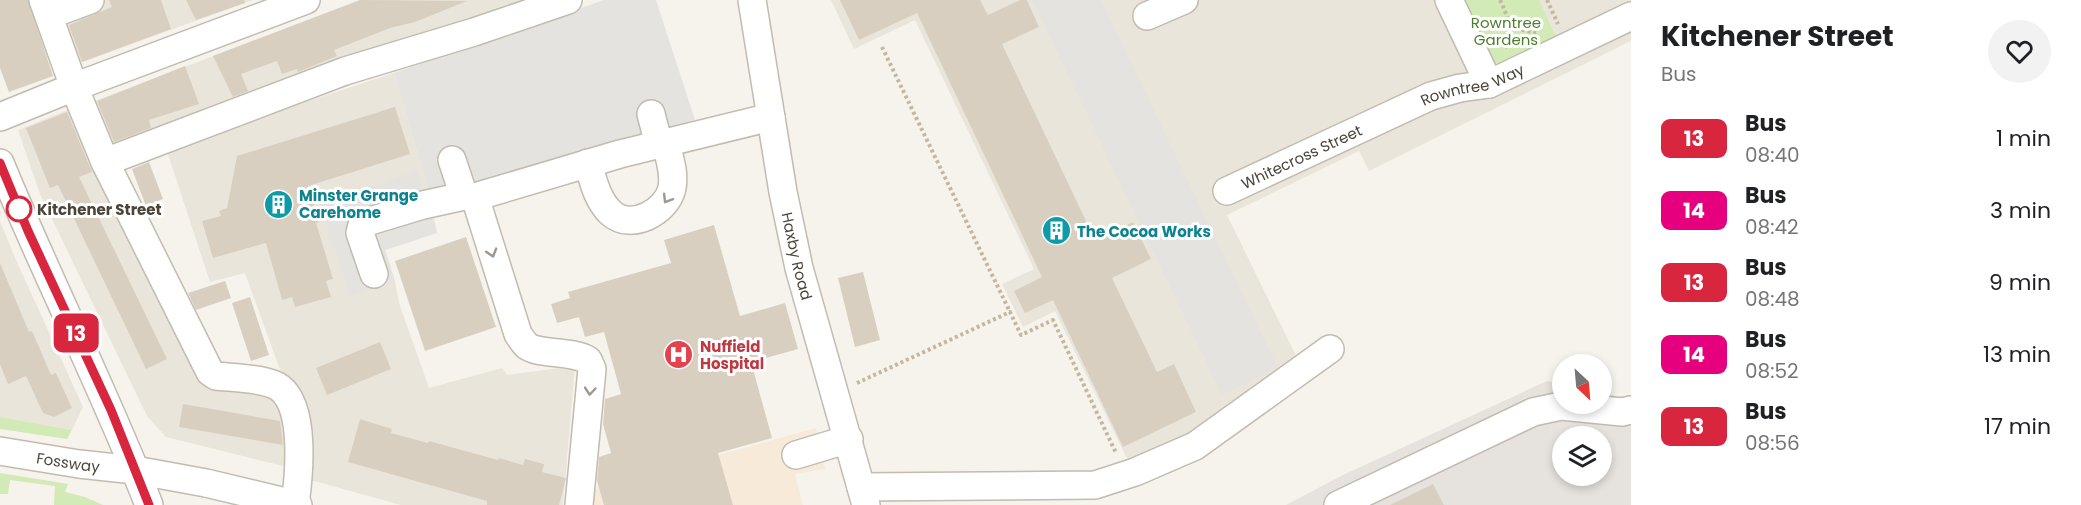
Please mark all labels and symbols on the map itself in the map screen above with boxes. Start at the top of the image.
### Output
park label: Rowntree Gardens [1471,12,1541,50]
street label: Rowntree Way [1417,58,1528,110]
street label: Whitecross Street [1238,119,1365,194]
place label: Minster Grange Carehome [299,185,418,223]
building icon: Minster Grange Carehome [262,188,294,220]
one-way arrow [663,192,674,203]
marker: Kitchener Street [6,196,32,222]
place label: Kitchener Street [37,199,162,220]
street label: Haxby Road [777,210,818,302]
building icon: The Cocoa Works [1040,215,1072,247]
place label: The Cocoa Works [1077,221,1211,242]
one-way arrow [485,247,498,258]
line badge: 13 [49,314,103,352]
place label: Nuffield Hospital [700,336,764,374]
hospital icon: Nuffield Hospital [663,339,695,371]
north arrow [1552,354,1612,414]
one-way arrow [584,386,597,395]
street label: Fossway [35,447,101,477]

